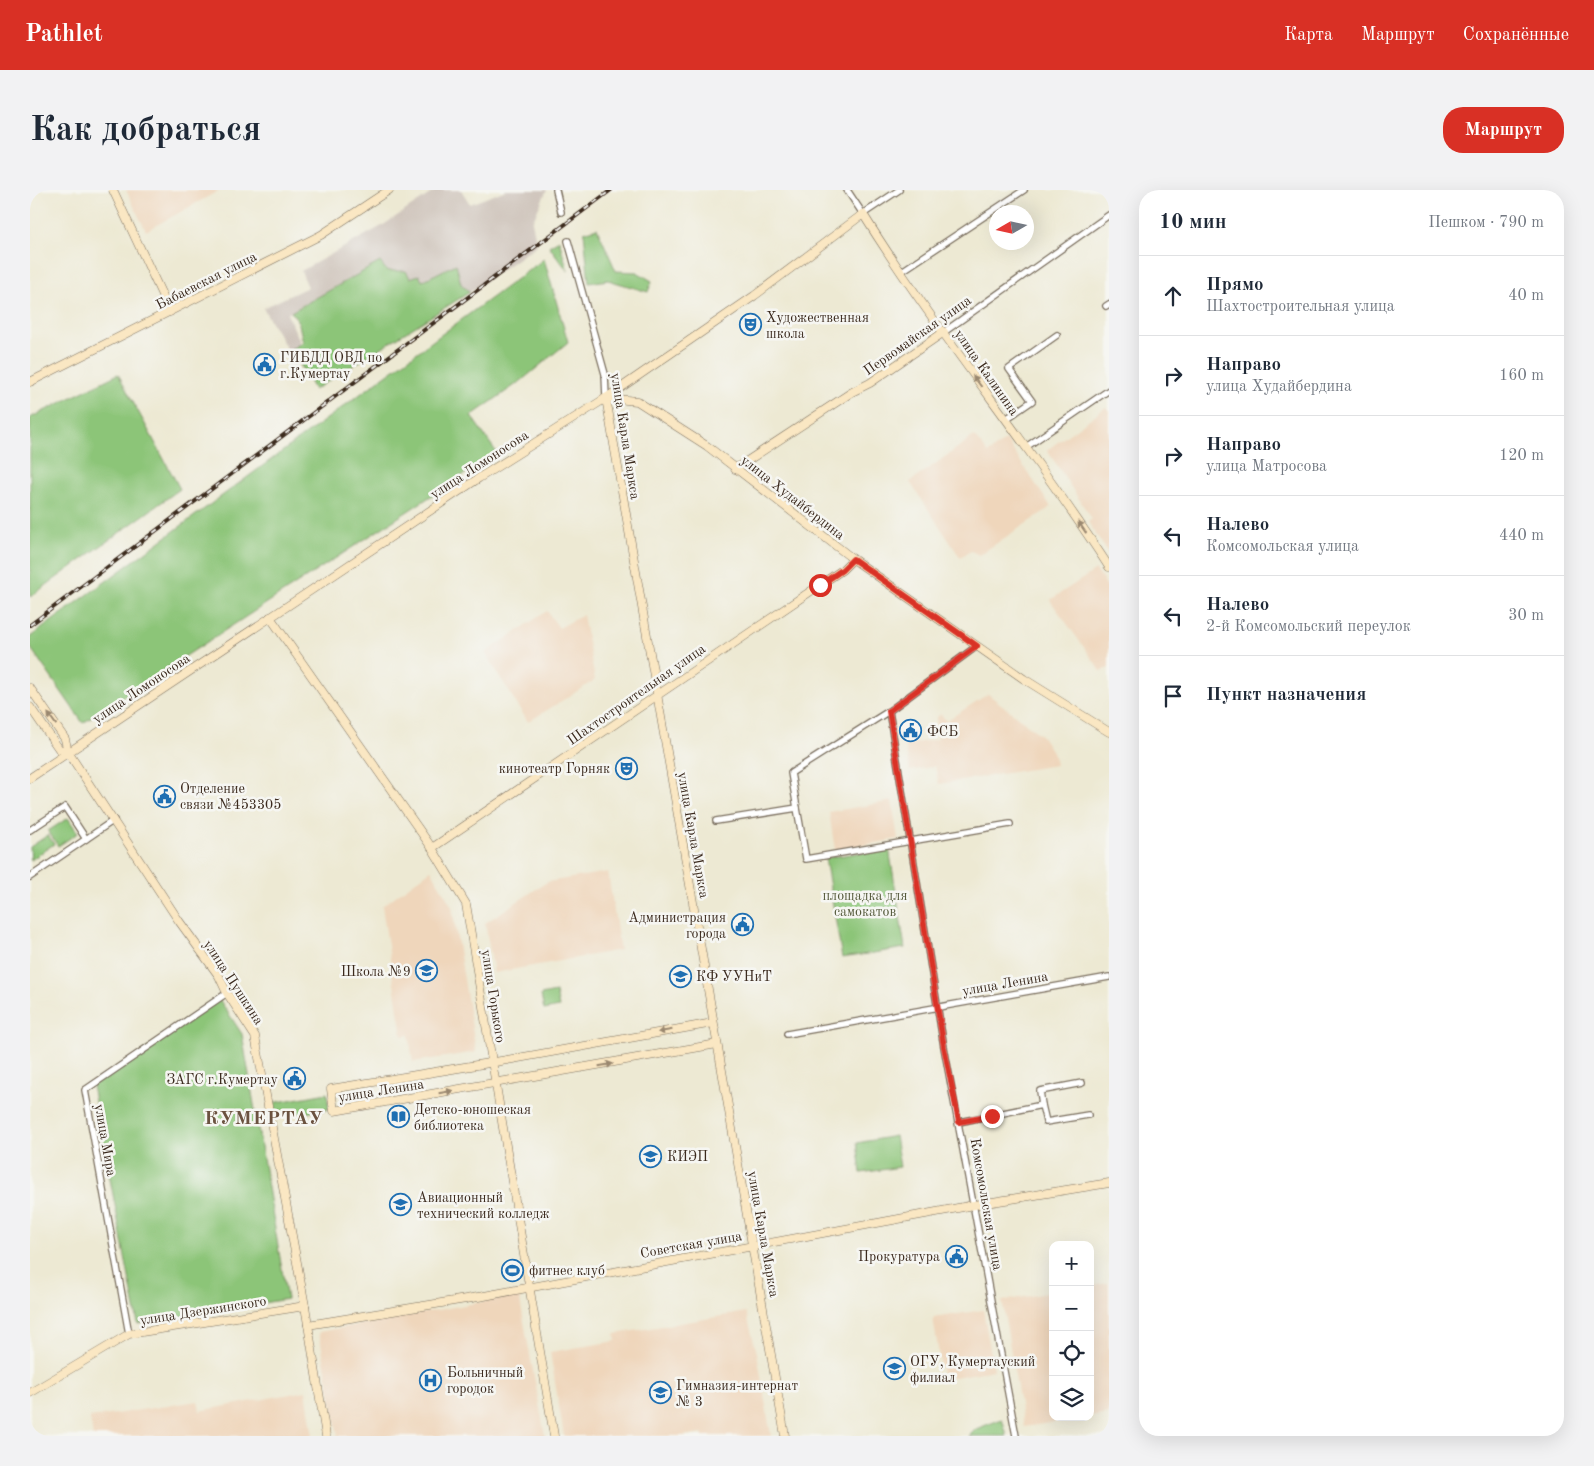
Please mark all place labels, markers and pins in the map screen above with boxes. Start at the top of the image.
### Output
place label: Художественная школа [766,311,869,341]
theatre icon: Художественная школа [738,313,762,337]
place label: ГИБДД ОВД по г.Кумертау [280,351,382,381]
public building icon: ГИБДД ОВД по г.Кумертау [252,353,276,377]
public building icon: ФСБ [899,719,923,743]
place label: ФСБ [927,725,958,739]
theatre icon: кинотеатр Горняк [614,756,638,780]
place label: кинотеатр Горняк [499,762,610,776]
place label: Отделение связи №453305 [180,782,281,812]
public building icon: Отделение связи №453305 [152,784,176,808]
place label: Администрация города [628,911,726,941]
public building icon: Администрация города [730,913,754,937]
school or university icon: Школа №9 [415,959,439,983]
school or university icon: КФ УУНиТ [668,964,692,988]
place label: Школа №9 [341,965,411,979]
place label: КФ УУНиТ [696,970,772,984]
public building icon: ЗАГС г.Кумертау [282,1067,306,1091]
place label: ЗАГС г.Кумертау [166,1073,279,1087]
place label: Детско-юношеская библиотека [414,1103,531,1133]
library icon: Детско-юношеская библиотека [386,1105,410,1129]
school or university icon: КИЭП [639,1144,663,1168]
place label: КИЭП [667,1150,708,1164]
place label: Авиационный технический колледж [417,1191,550,1221]
school or university icon: Авиационный технический колледж [389,1193,413,1217]
public building icon: Прокуратура [944,1244,968,1268]
place label: Прокуратура [858,1250,940,1264]
sports icon: фитнес клуб [501,1258,525,1282]
place label: фитнес клуб [529,1264,605,1279]
place label: ОГУ, Кумертауский филиал [910,1355,1035,1386]
school or university icon: ОГУ, Кумертауский филиал [882,1357,906,1381]
place label: Больничный городок [447,1366,523,1396]
hospital icon: Больничный городок [419,1368,443,1392]
place label: Гимназия-интернат № 3 [676,1379,798,1409]
school or university icon: Гимназия-интернат № 3 [648,1381,672,1405]

